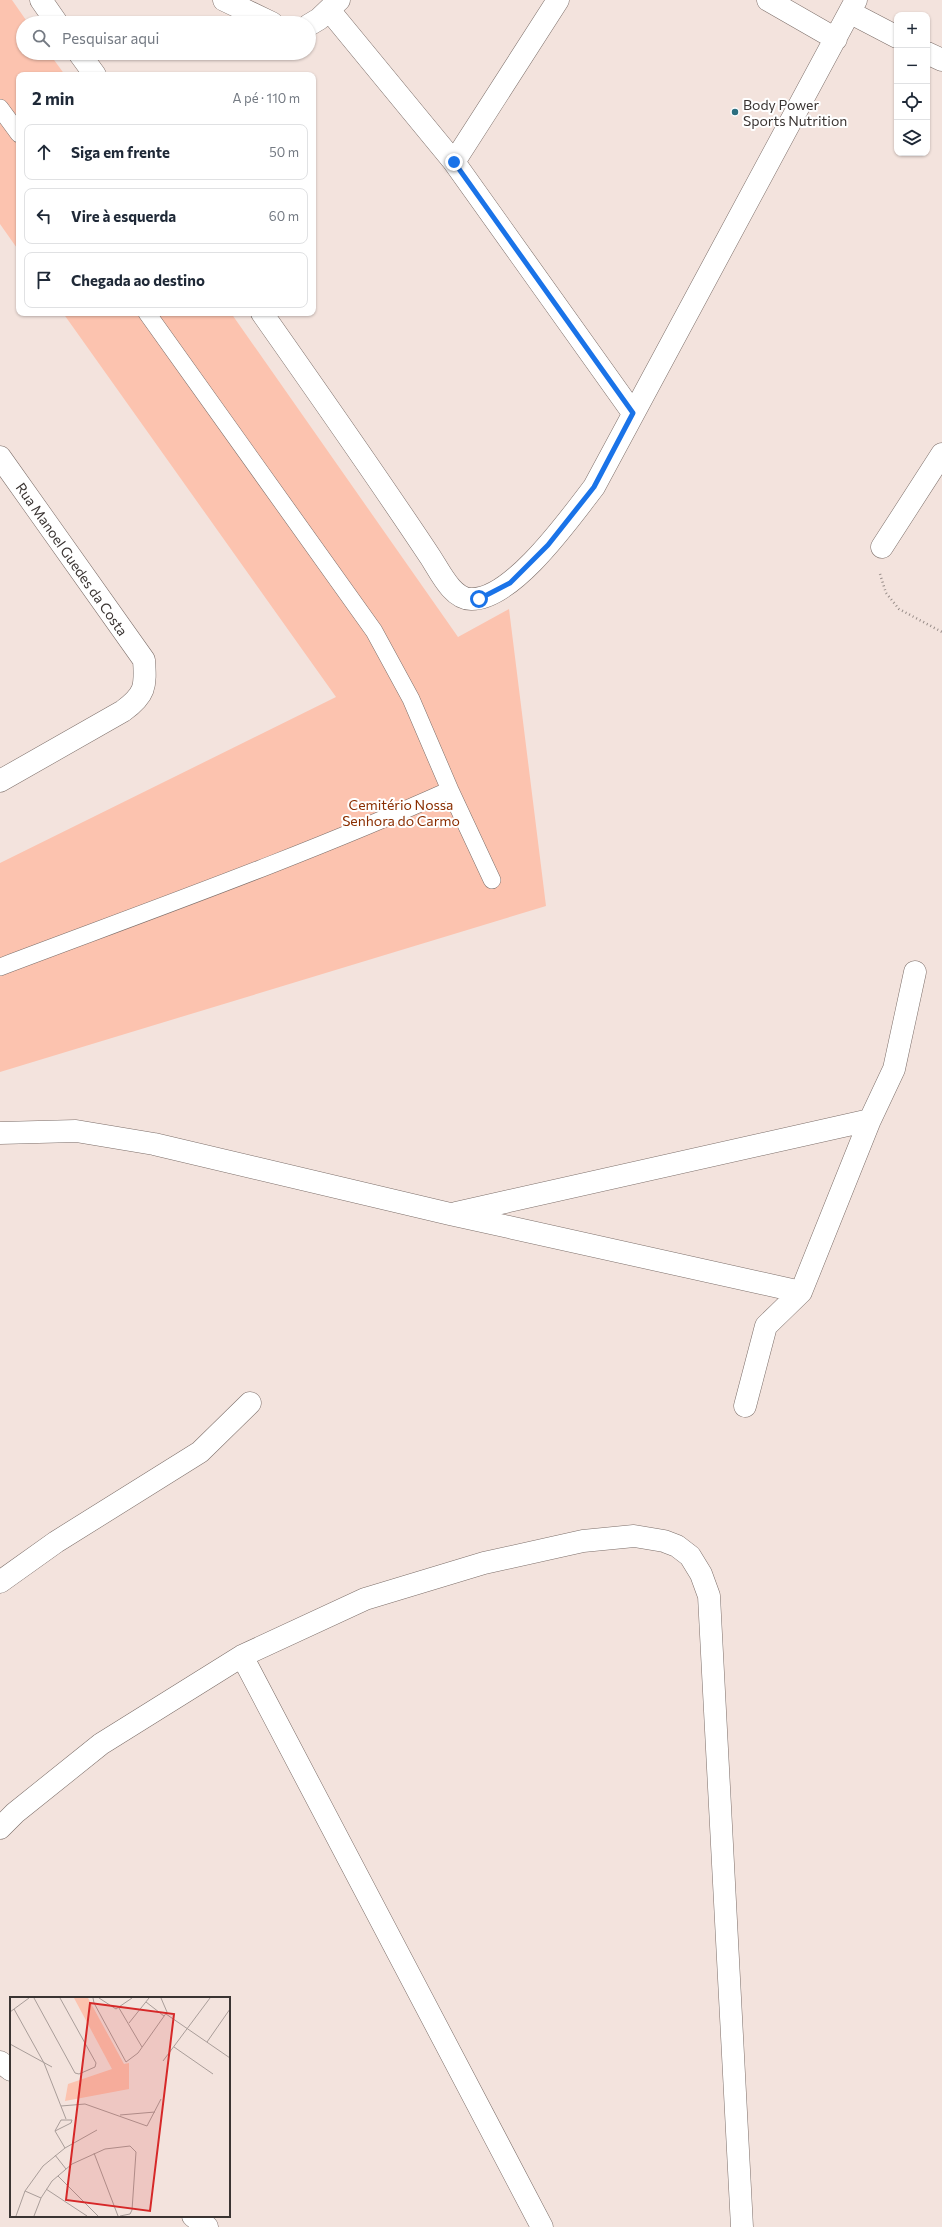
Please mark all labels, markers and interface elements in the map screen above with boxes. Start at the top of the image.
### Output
map controls [894,12,930,156]
button: + [894,12,930,48]
search box [16,16,316,60]
icon: search [30,27,52,49]
text: Pesquisar aqui [62,29,159,47]
button: − [894,48,930,84]
button: locate [894,84,930,120]
text: 2 min [32,88,74,109]
text: A pé · 110 m [233,90,300,106]
place label: Body Power Sports Nutrition [743,96,847,129]
marker: Body Power Sports Nutrition [730,107,740,117]
button: layers [894,120,930,156]
icon: ahead [33,141,55,163]
text: Siga em frente [71,143,170,161]
text: 50 m [269,144,299,160]
route end [445,153,463,171]
icon: left [33,205,55,227]
text: Vire à esquerda [71,207,176,225]
text: 60 m [269,208,299,224]
icon: arrive [33,269,55,291]
text: Chegada ao destino [71,271,205,289]
street label: Rua Manoel Guedes da Costa [13,479,131,639]
route start [470,590,488,608]
park label: Cemitério Nossa Senhora do Carmo [342,796,460,829]
inset map [10,1997,230,2217]

